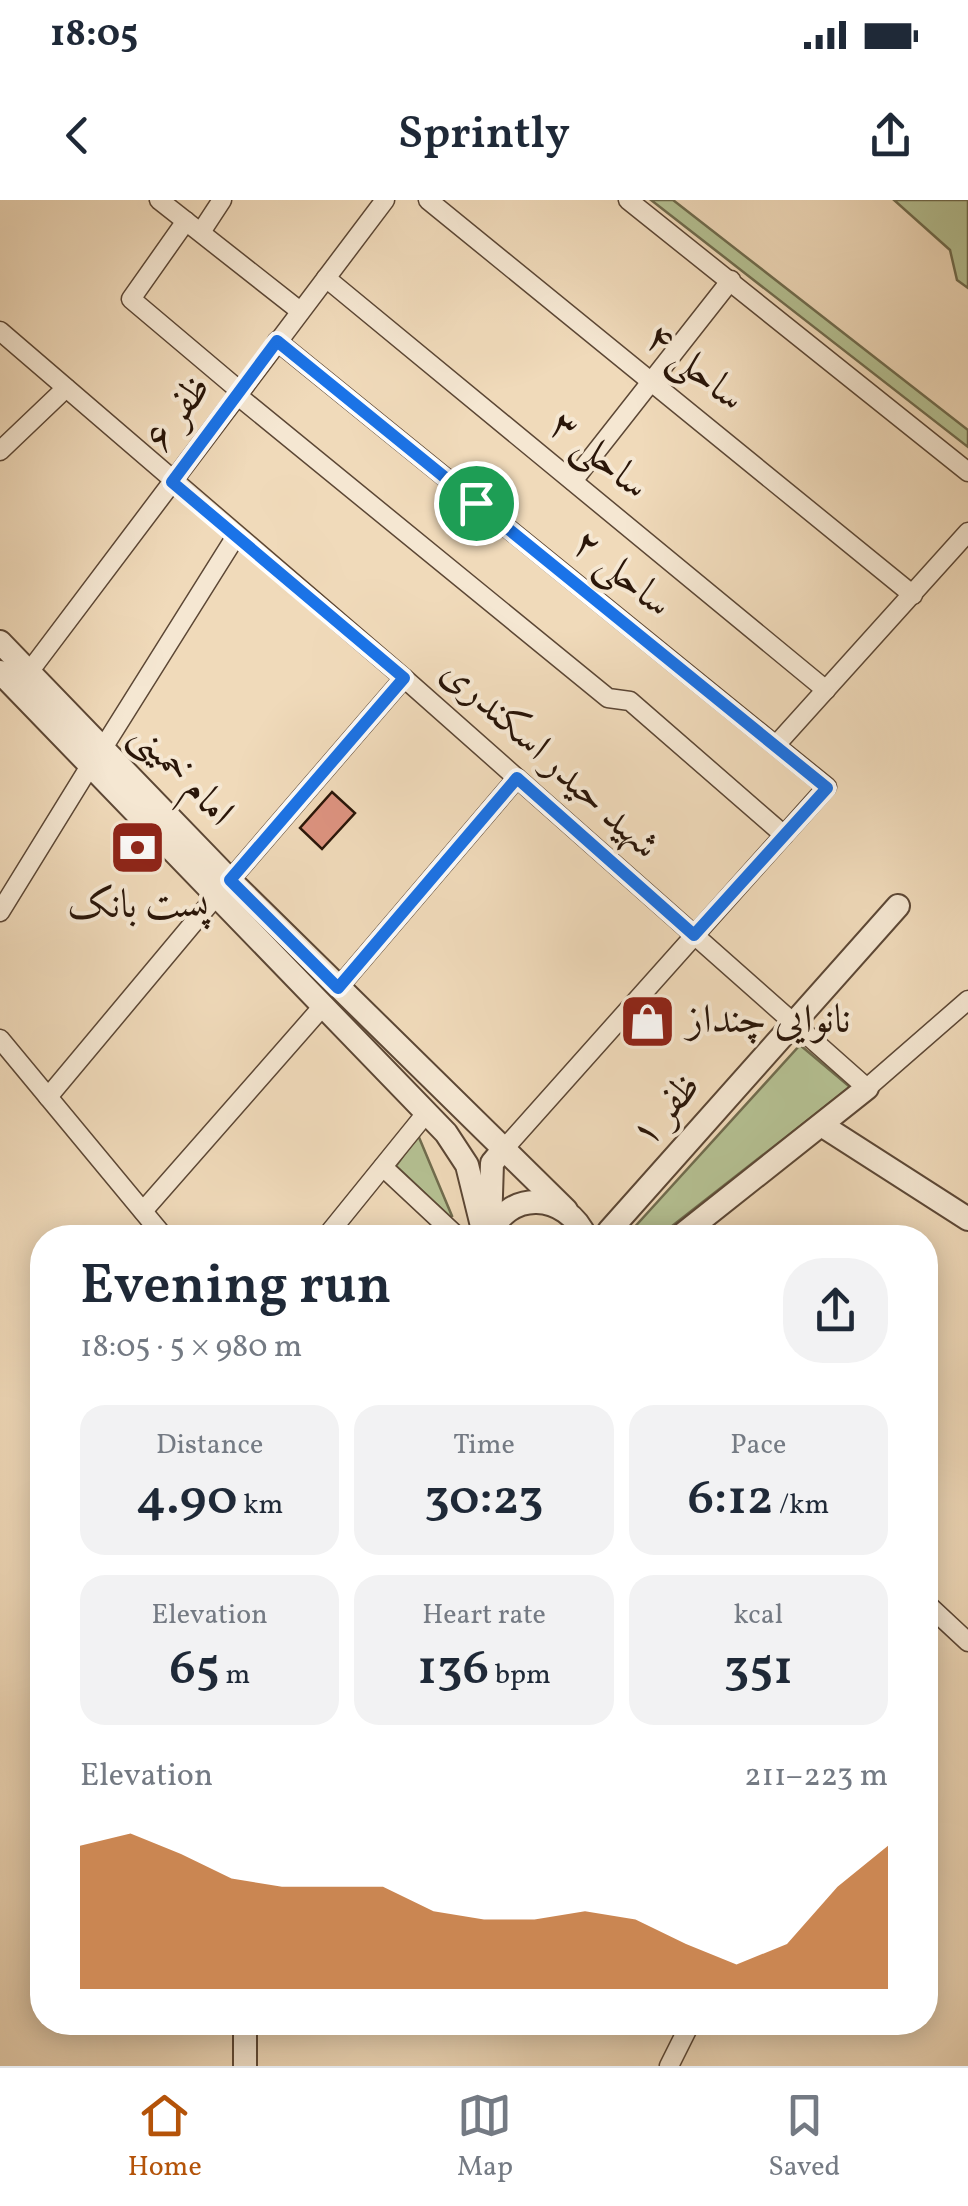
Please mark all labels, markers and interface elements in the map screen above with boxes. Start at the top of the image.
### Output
text: 18:05 [50,9,138,62]
text: Sprintly [398,104,570,167]
icon: back [50,108,105,163]
icon: share [863,108,918,163]
street label: ساحلی ۴ [632,311,756,427]
street label: ظفر ۶ [132,364,226,464]
street label: ساحلی ۳ [536,399,660,515]
pin [434,461,519,546]
icon: arrive [449,476,504,531]
street label: ساحلی ۲ [559,517,683,633]
street label: شهید حیدر اسکندری [427,646,671,874]
street label: امام خمینی [114,710,245,842]
bank icon: پست بانک [108,818,168,878]
place label: پست بانک [67,879,211,935]
shop icon: نانوایی چنداز [618,992,678,1052]
place label: نانوایی چنداز [683,994,851,1050]
street label: ظفر ۱ [618,1061,716,1161]
text: Evening run [80,1250,392,1326]
button: share [783,1258,888,1363]
text: 18:05 · 5 × 980 m [80,1326,302,1370]
text: Distance [156,1426,263,1465]
text: Time [453,1426,515,1465]
text: Pace [730,1426,786,1465]
text: 4.90 [136,1465,238,1535]
text: 30:23 [424,1465,544,1535]
text: 6:12 [687,1465,773,1535]
text: km [238,1486,283,1525]
text: /km [773,1486,829,1525]
text: Elevation [151,1596,268,1635]
text: Heart rate [422,1596,546,1635]
text: kcal [733,1596,783,1635]
text: 65 [169,1635,220,1705]
text: 136 [417,1635,489,1705]
text: 351 [724,1635,793,1705]
text: m [220,1656,250,1695]
text: bpm [489,1656,551,1695]
text: Elevation [80,1755,213,1799]
text: 211–223 m [744,1755,888,1799]
tab: Home [128,2088,202,2187]
tab: Map [457,2088,513,2187]
tab: Saved [768,2088,840,2187]

